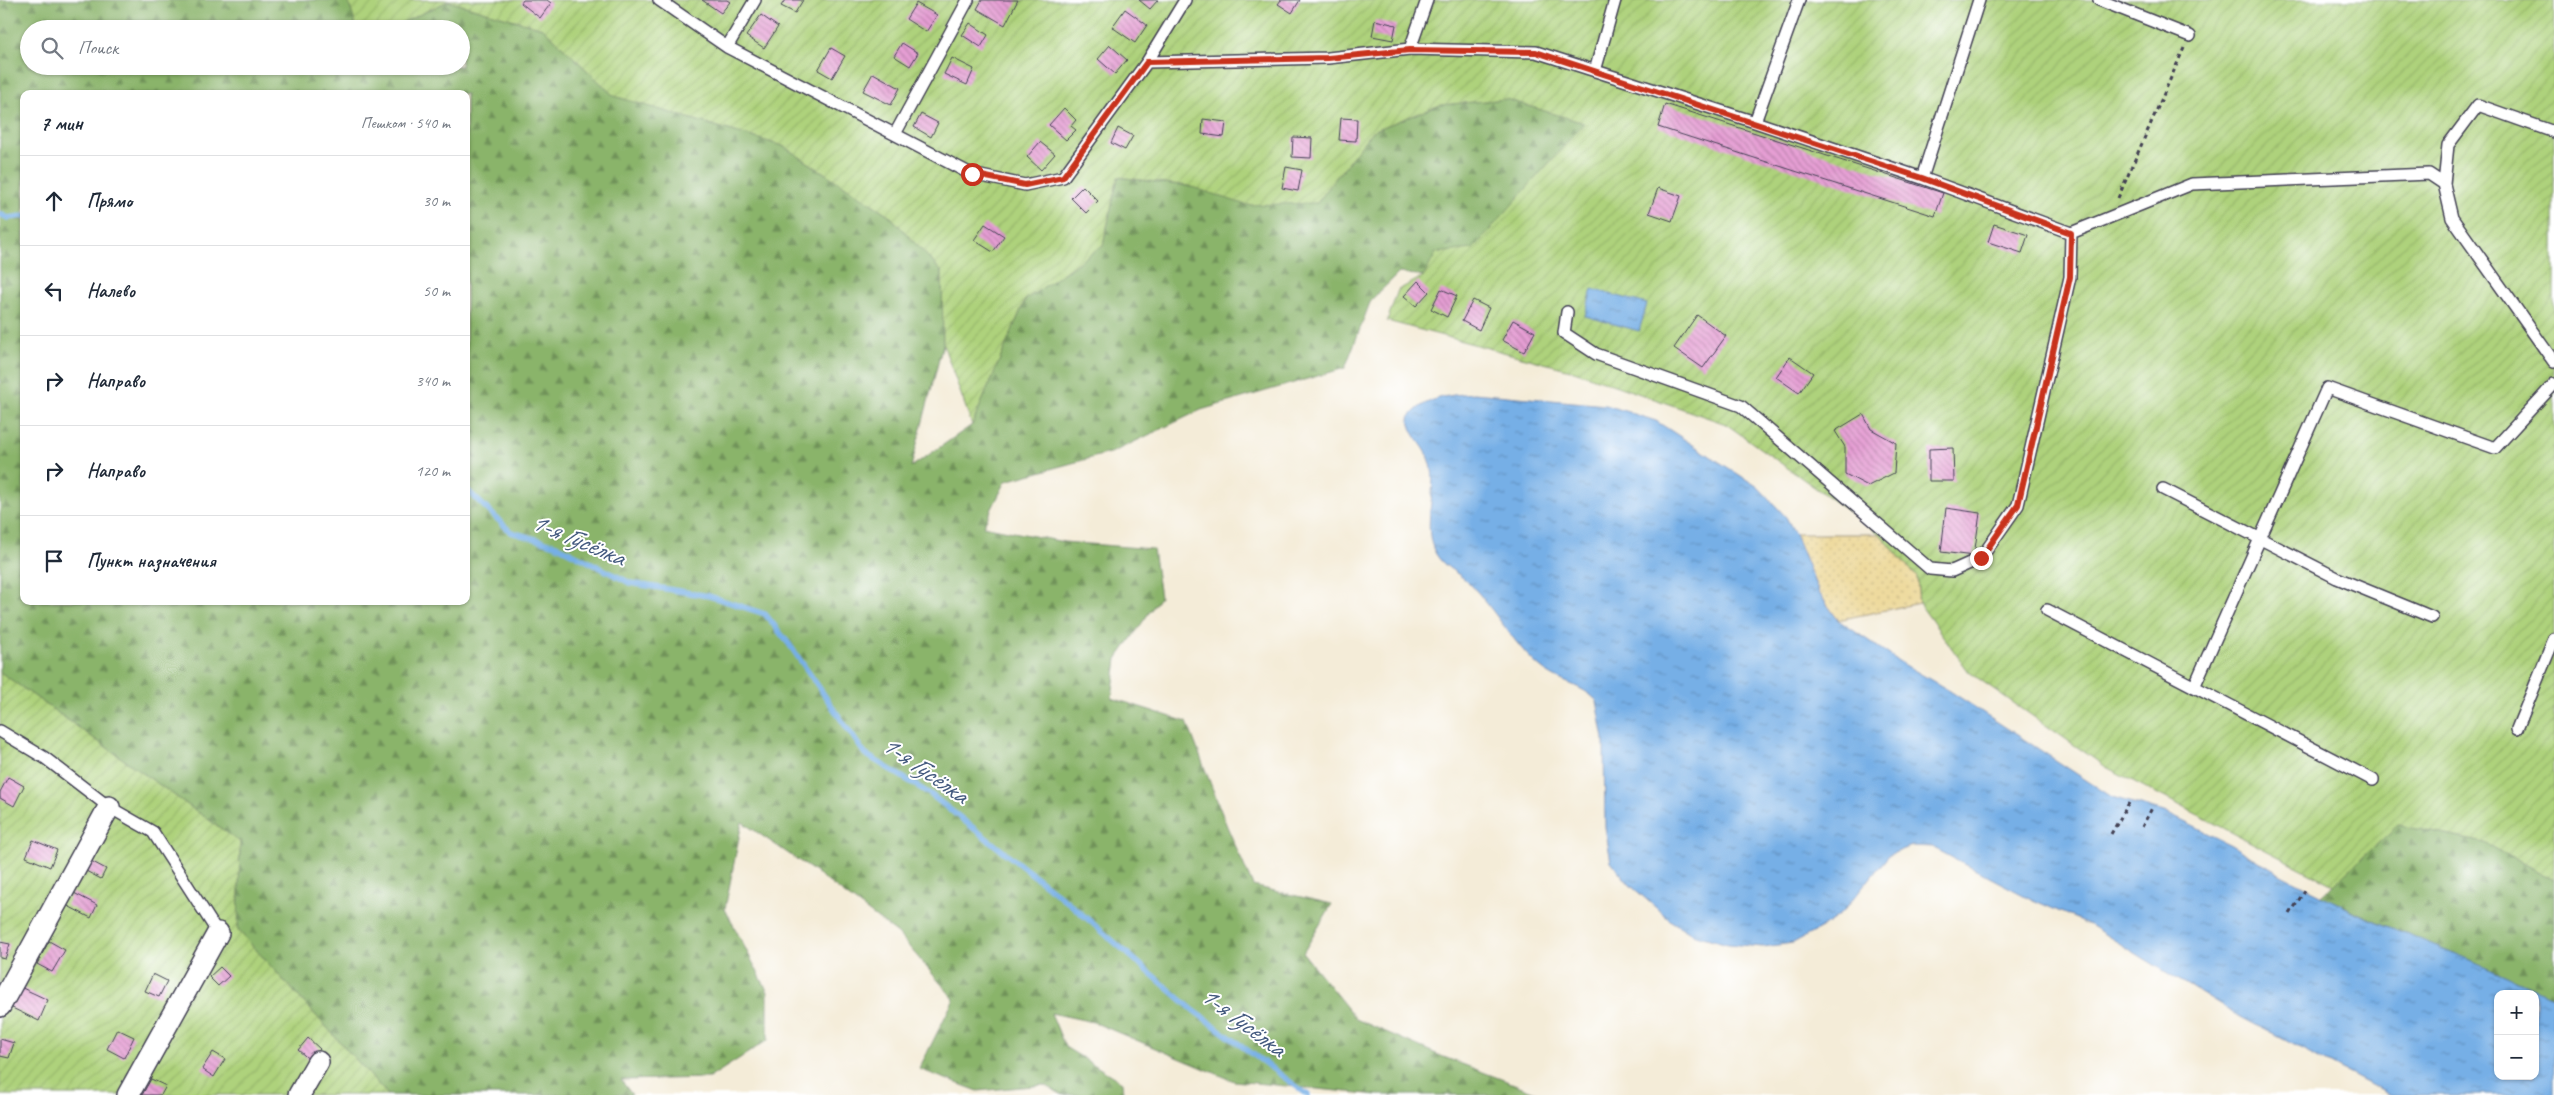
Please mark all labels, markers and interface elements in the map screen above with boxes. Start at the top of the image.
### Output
search box [20,20,470,75]
icon: search [38,34,66,62]
text: Поиск [78,36,118,60]
text: 7 мин [40,110,83,136]
text: Пешком · 540 m [361,113,450,133]
route start [961,163,984,186]
icon: ahead [40,187,68,215]
text: Прямо [87,189,132,213]
text: 30 m [423,191,450,211]
icon: left [40,277,68,305]
text: Налево [87,279,135,303]
text: 50 m [423,281,450,301]
icon: right [40,367,68,395]
text: Направо [87,369,145,393]
text: 340 m [416,371,450,391]
icon: right [40,457,68,485]
text: Направо [87,459,145,483]
text: 120 m [416,461,450,481]
water label: 1-я Гусёлка [526,505,632,575]
icon: arrive [40,547,68,575]
route end [1970,547,1993,570]
text: Пункт назначения [87,549,216,573]
water label: 1-я Гусёлка [875,727,977,812]
water label: 1-я Гусёлка [1194,978,1294,1065]
map controls [2494,990,2539,1080]
button: + [2494,990,2539,1035]
button: − [2494,1035,2539,1080]

